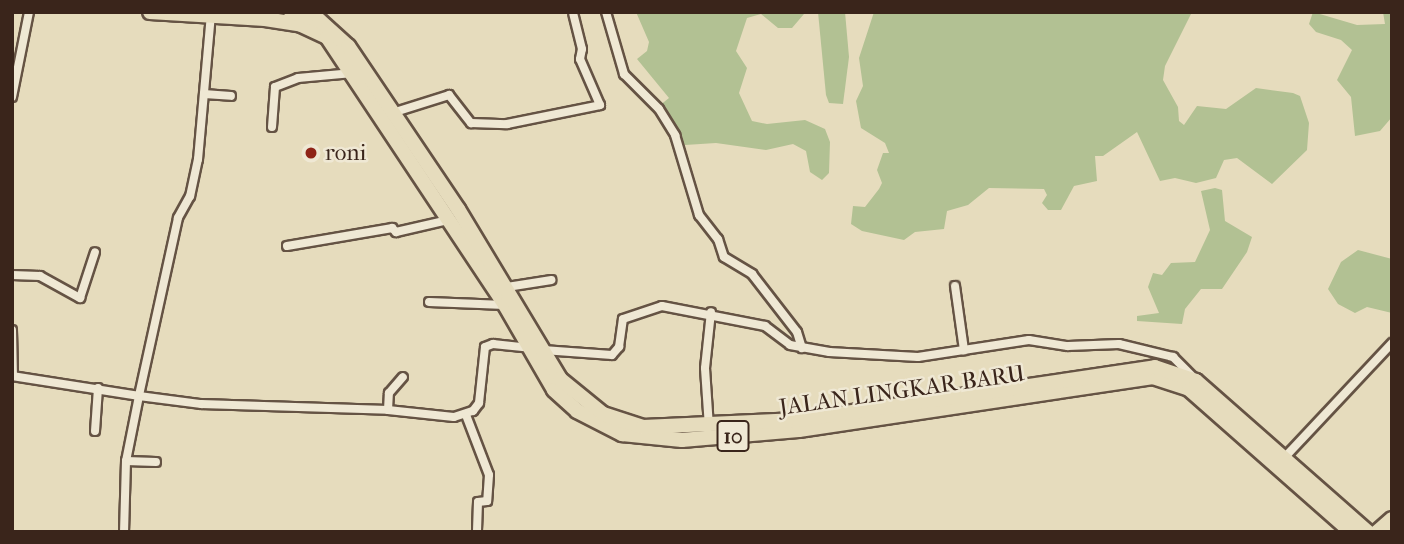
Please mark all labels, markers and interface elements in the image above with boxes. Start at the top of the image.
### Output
place label: roni [325,139,366,167]
marker: roni [303,145,319,161]
street label: JALAN LINGKAR BARU [777,360,1027,422]
road number: 10 [716,418,750,453]

